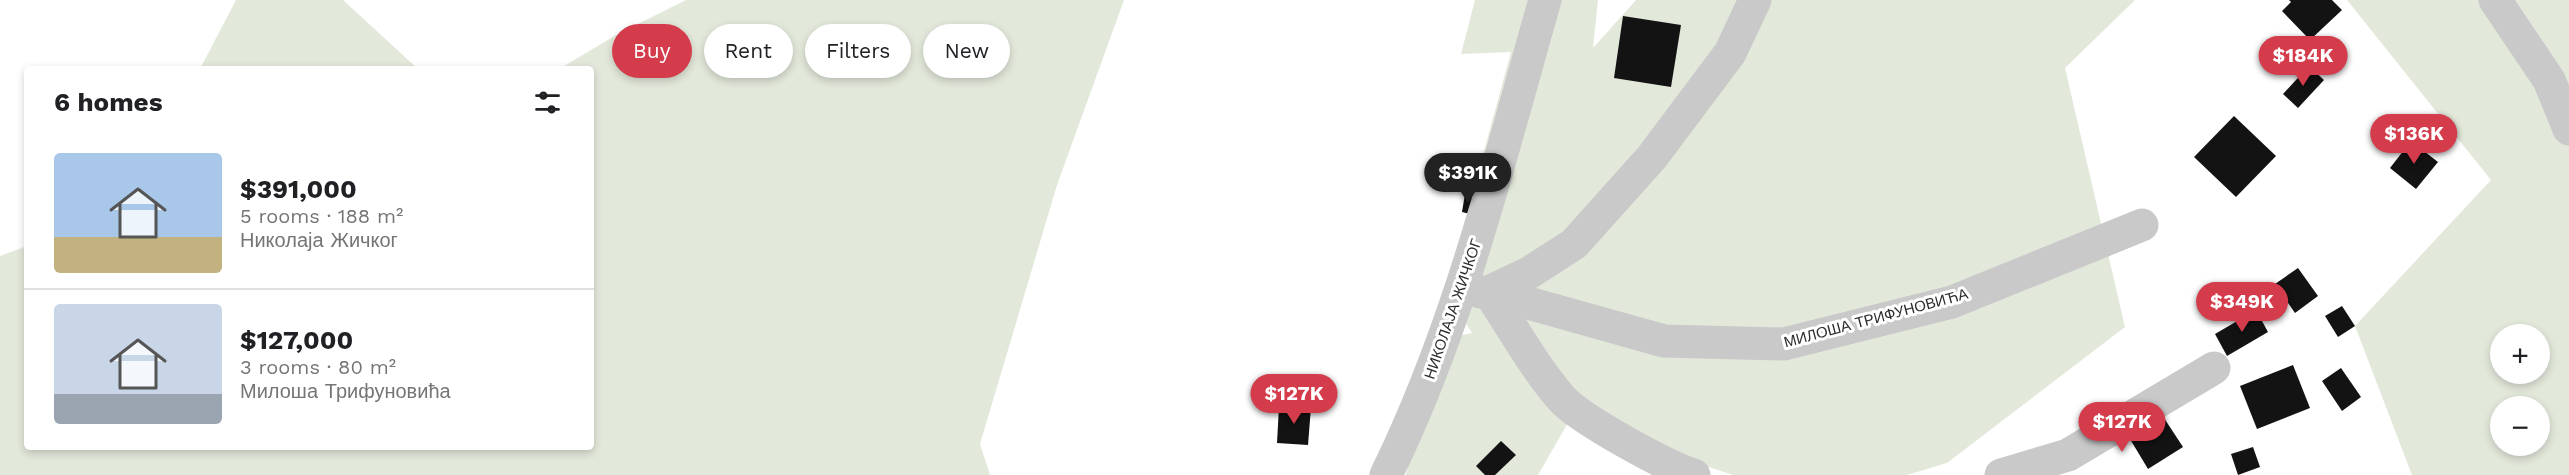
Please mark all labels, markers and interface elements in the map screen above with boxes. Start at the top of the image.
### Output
chip: Buy [612,24,692,78]
chip: Rent [704,24,793,78]
chip: Filters [805,24,911,78]
chip: New [923,24,1010,78]
pin: $184K [2261,36,2345,87]
text: $184K [2273,43,2333,67]
icon: filters [531,86,564,119]
text: 6 homes [54,87,163,117]
pin: $136K [2372,114,2456,165]
text: $136K [2384,121,2444,145]
pin: $391K [1426,153,1510,204]
text: $391K [1438,160,1498,184]
text: $391,000 [240,174,357,204]
icon: home [102,177,174,249]
text: 5 rooms · 188 m² [240,204,403,228]
text: Николаја Жичког [240,228,398,252]
street label: НИКОЛАЈА ЖИЧКОГ [1421,237,1485,381]
pin: $349K [2200,282,2284,333]
street label: МИЛОША ТРИФУНОВИЋА [1782,285,1970,351]
text: $349K [2210,289,2274,313]
map controls [2490,324,2550,456]
button: + [2490,324,2550,384]
text: $127,000 [240,325,353,355]
icon: home [102,328,174,400]
text: 3 rooms · 80 m² [240,355,396,379]
pin: $127K [1252,374,1336,425]
text: Милоша Трифуновића [240,379,451,403]
text: $127K [1264,381,1324,405]
button: − [2490,396,2550,456]
pin: $127K [2080,402,2164,453]
text: $127K [2092,409,2152,433]

